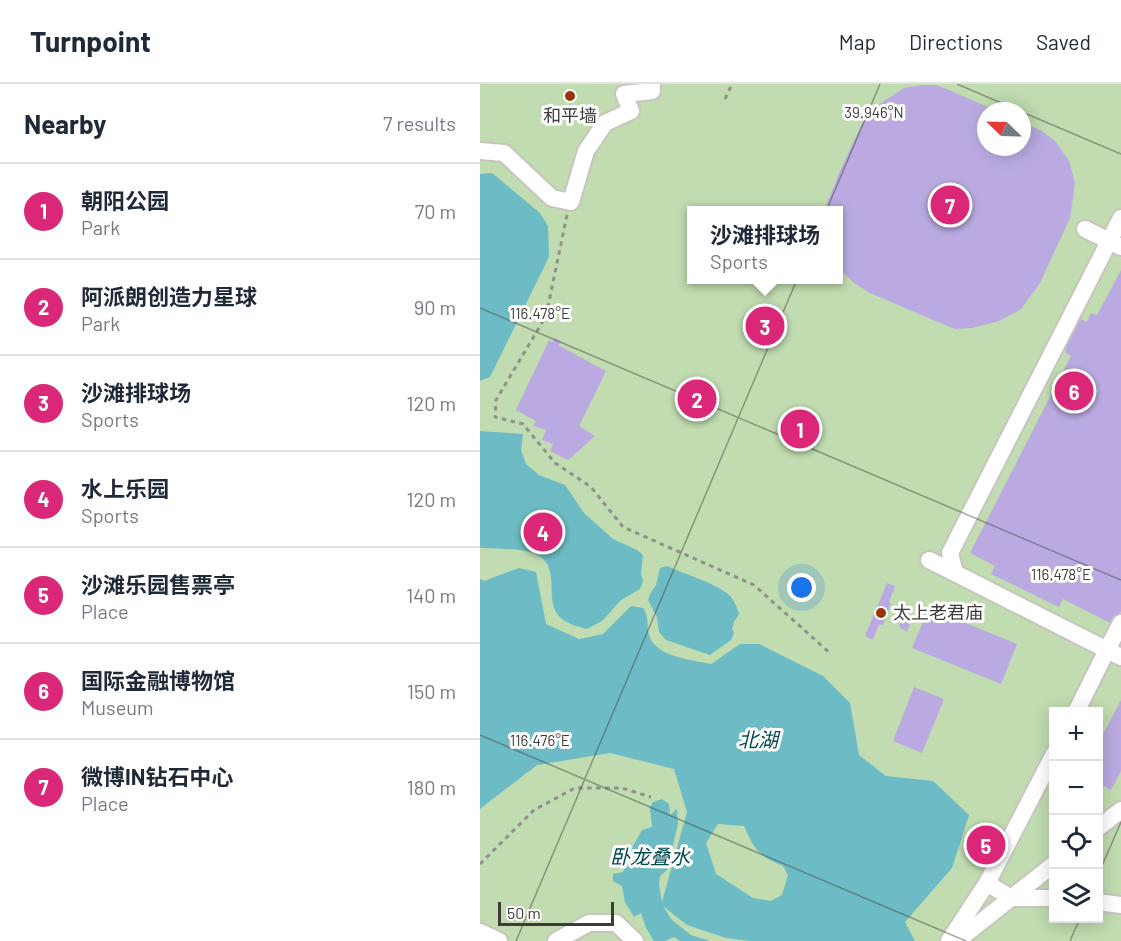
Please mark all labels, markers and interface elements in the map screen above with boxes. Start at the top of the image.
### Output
text: Turnpoint [30,24,151,58]
text: Map [839,29,876,54]
text: Directions [909,29,1003,54]
text: Saved [1036,29,1091,54]
marker: 和平墙 [563,89,577,103]
north arrow [977,102,1031,156]
text: 39.946°N [844,103,904,121]
place label: 和平墙 [543,104,597,126]
text: Nearby [24,108,106,139]
text: 7 results [383,111,456,135]
pin: 7 [930,182,970,228]
text: 朝阳公园 [81,187,169,213]
text: 1 [40,199,47,223]
text: 70 m [415,199,456,223]
popup [687,206,843,284]
text: Park [81,215,120,239]
text: 沙滩排球场 [710,221,820,247]
text: Sports [710,249,768,273]
text: 阿派朗创造力星球 [81,283,257,309]
text: 2 [38,295,49,319]
text: 90 m [414,295,456,319]
text: 116.478°E [510,304,570,322]
pin: 3 [746,304,784,348]
text: Park [81,311,120,335]
pin: 6 [1054,368,1094,414]
pin: 2 [678,376,716,422]
text: 沙滩排球场 [81,379,191,405]
text: 3 [38,391,49,415]
text: 120 m [406,391,456,415]
pin: 1 [780,406,820,452]
text: Sports [81,407,139,431]
text: 水上乐园 [81,475,169,501]
text: 4 [37,487,50,511]
text: 120 m [406,487,456,511]
text: Sports [81,503,139,527]
pin: 4 [524,510,562,554]
text: 116.478°E [1031,565,1091,583]
text: 沙滩乐园售票亭 [81,571,235,597]
your location [787,573,816,602]
text: 5 [38,583,49,607]
text: 140 m [406,583,456,607]
text: Place [81,599,129,623]
place label: 太上老君庙 [893,601,983,623]
marker: 太上老君庙 [874,606,888,620]
text: 国际金融博物馆 [81,667,235,693]
text: 6 [38,679,49,703]
text: 150 m [407,679,456,703]
text: Museum [81,695,154,719]
map controls [1049,707,1103,923]
button: + [1049,707,1103,761]
water label: 北湖 [738,727,781,751]
text: 116.476°E [510,731,570,749]
button: − [1049,761,1103,815]
text: 微博IN钻石中心 [81,763,233,789]
text: 7 [39,775,48,799]
text: 180 m [407,775,456,799]
text: Place [81,791,129,815]
button: locate [1049,815,1103,869]
pin: 5 [966,822,1006,867]
water label: 卧龙叠水 [610,844,691,868]
button: layers [1049,869,1103,923]
scale bar [498,899,614,926]
text: 50 m [507,903,541,922]

